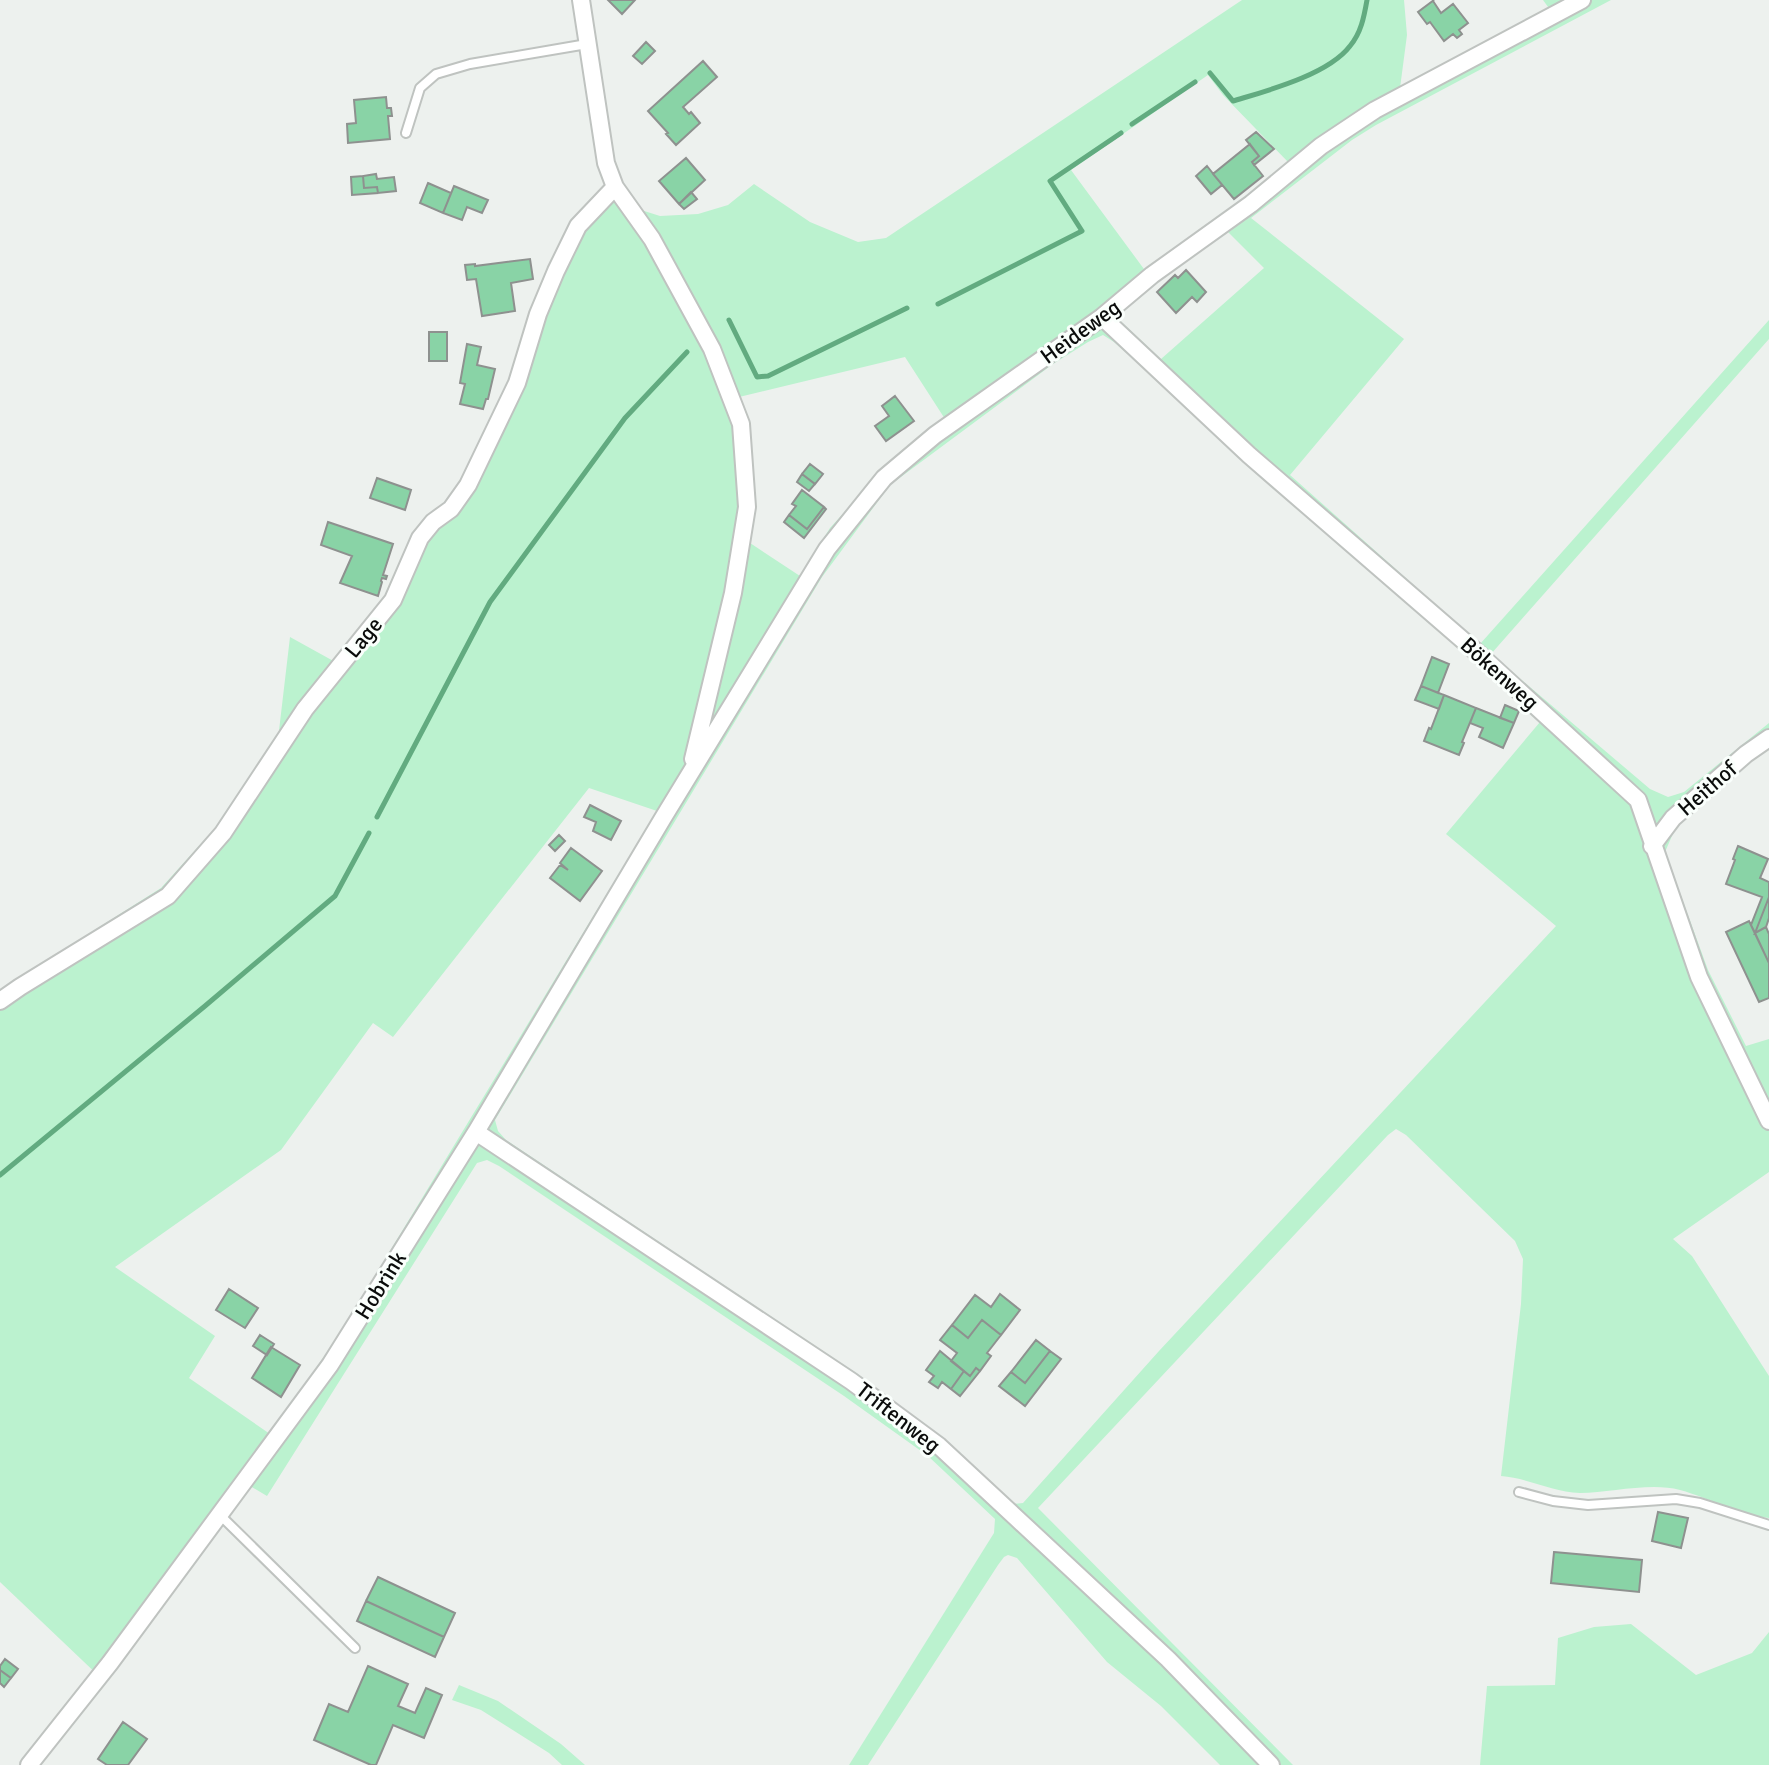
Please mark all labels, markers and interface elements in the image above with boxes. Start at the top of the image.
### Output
street label: Heideweg [1035,293,1126,369]
street label: Lage [339,611,388,663]
street label: Bökenweg [1455,631,1544,716]
street label: Heithof [1672,754,1744,822]
street label: Hobrink [349,1246,412,1324]
street label: Triftenweg [851,1376,946,1459]

